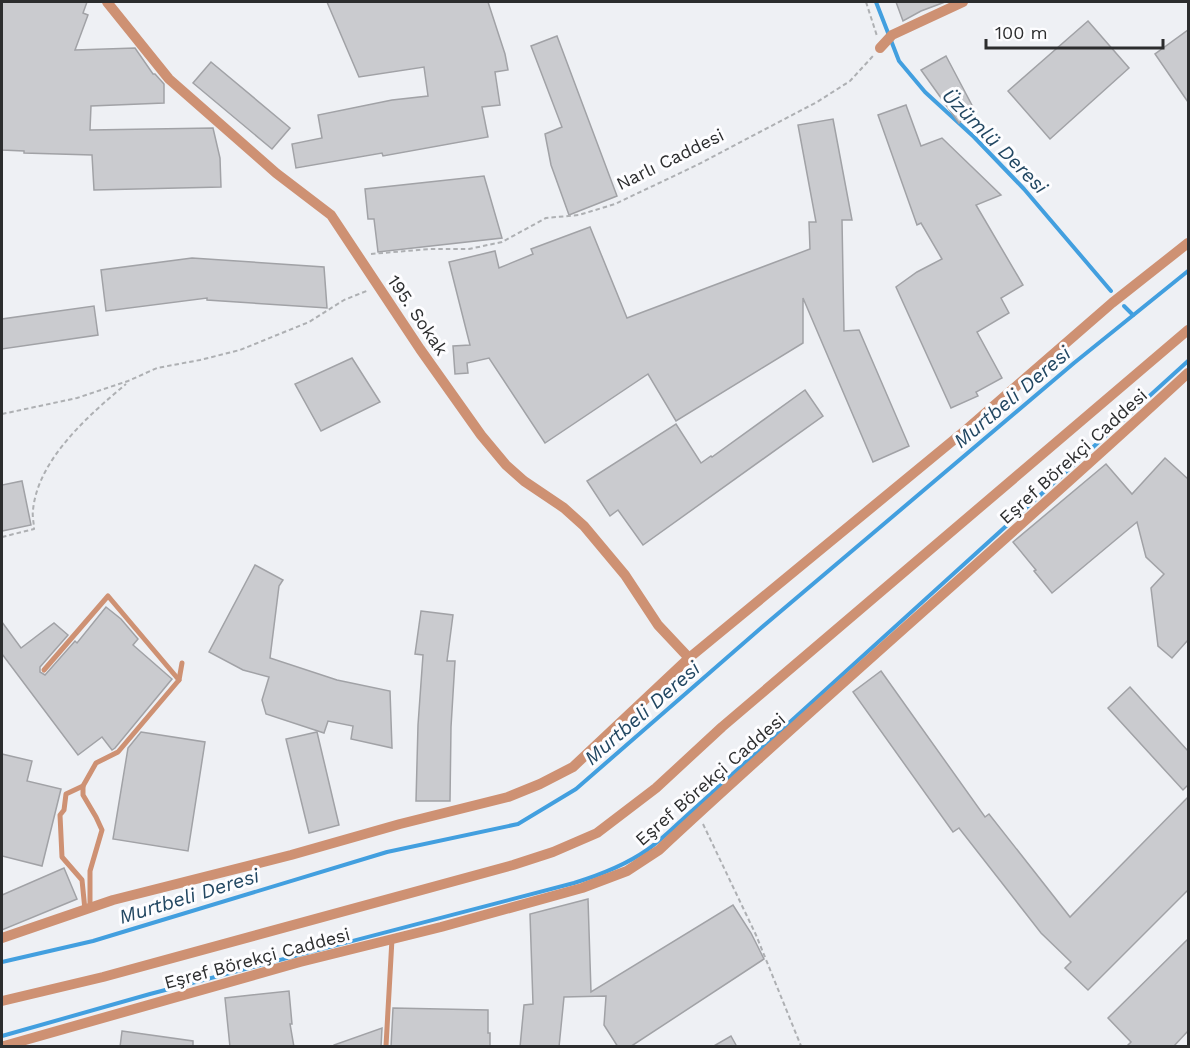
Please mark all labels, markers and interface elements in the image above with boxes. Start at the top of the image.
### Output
scale bar [986,12,1163,50]
text: 100 m [995,22,1048,43]
water label: Üzümlü Deresi [937,83,1053,199]
street label: Narlı Caddesi [613,124,727,194]
street label: 195. Sokak [383,271,453,359]
water label: Murtbeli Deresi [949,341,1076,453]
street label: Eşref Börekçi Caddesi [995,384,1151,528]
water label: Murtbeli Deresi [579,656,705,770]
street label: Eşref Börekçi Caddesi [631,708,789,850]
water label: Murtbeli Deresi [116,863,263,929]
street label: Eşref Börekçi Caddesi [162,923,352,993]

